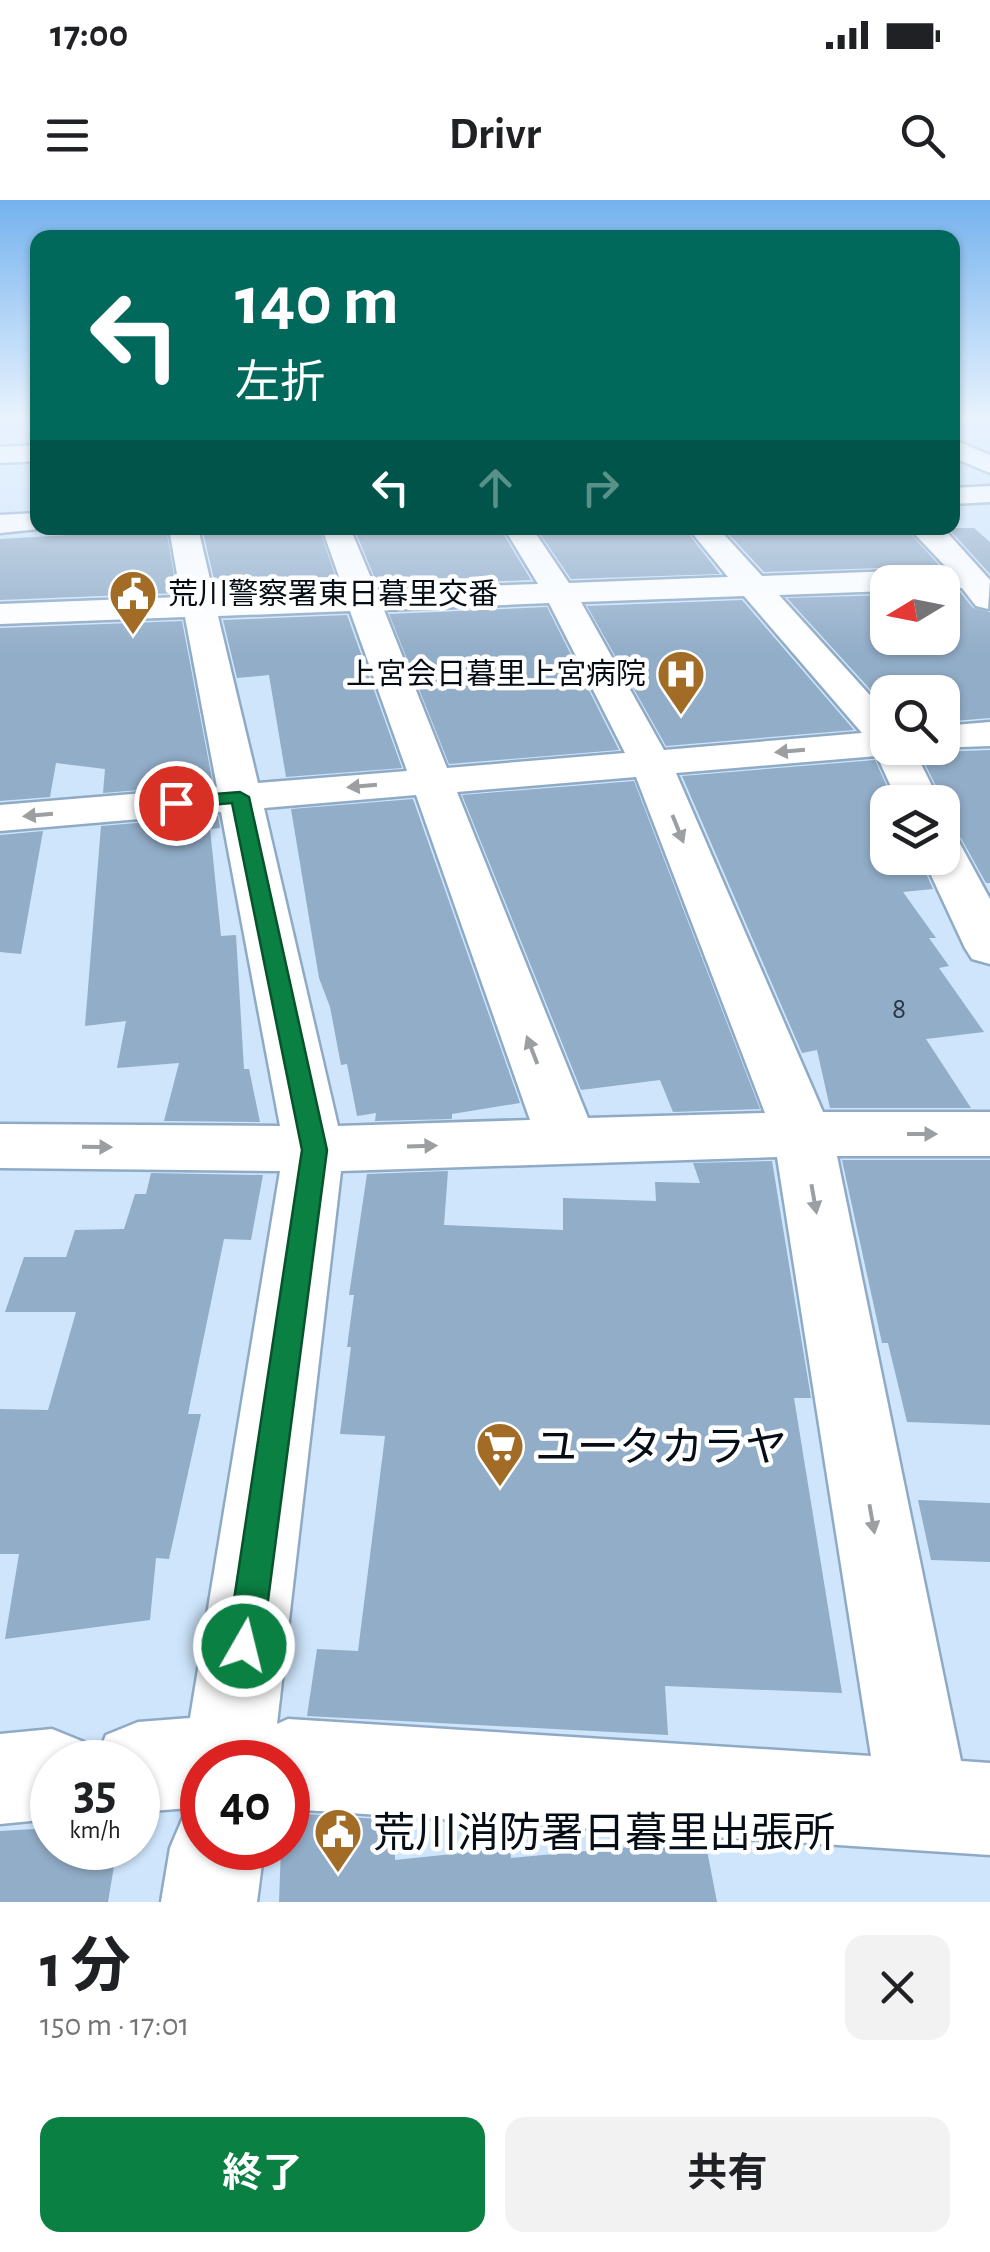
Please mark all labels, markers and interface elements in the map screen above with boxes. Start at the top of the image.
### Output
text: 17:00 [50,16,128,54]
icon: menu [40,108,95,163]
icon: search [895,108,950,163]
text: Drivr [449,112,541,157]
text: 140 m [235,267,399,337]
icon: left [70,270,200,400]
text: 左折 [235,361,325,406]
icon: left [363,460,418,515]
icon: ahead [468,460,523,515]
icon: right [573,460,628,515]
north arrow [870,565,960,655]
map controls [870,565,960,875]
public building icon: 荒川警察署東日暮里交番 [107,568,159,636]
place label: 荒川警察署東日暮里交番 [168,578,498,610]
hospital icon: 上宮会日暮里上宮病院 [655,648,707,716]
place label: 上宮会日暮里上宮病院 [346,658,646,690]
button: search [870,675,960,765]
one-way arrow [774,744,806,760]
pin [134,761,219,846]
icon: arrive [149,776,204,831]
one-way arrow [345,778,377,794]
button: layers [870,785,960,875]
one-way arrow [22,807,53,823]
one-way arrow [671,815,687,845]
house number: 8 [892,994,906,1024]
one-way arrow [524,1035,539,1065]
one-way arrow [907,1126,939,1142]
one-way arrow [407,1138,439,1154]
one-way arrow [82,1139,114,1155]
one-way arrow [807,1184,822,1215]
supermarket icon: ユータカラヤ [474,1420,526,1488]
place label: ユータカラヤ [535,1426,787,1469]
one-way arrow [865,1504,880,1535]
position arrow [192,1594,296,1698]
speed limit sign: 40 [180,1740,310,1870]
text: 35 [73,1768,117,1818]
public building icon: 荒川消防署日暮里出張所 [312,1806,364,1874]
place label: 荒川消防署日暮里出張所 [373,1811,835,1855]
text: km/h [69,1818,121,1843]
button: close [845,1935,950,2040]
text: 1 分 [40,1938,131,1998]
text: 150 m · 17:01 [40,2009,190,2041]
button: 終了 [40,2117,485,2232]
button: 共有 [505,2117,950,2232]

